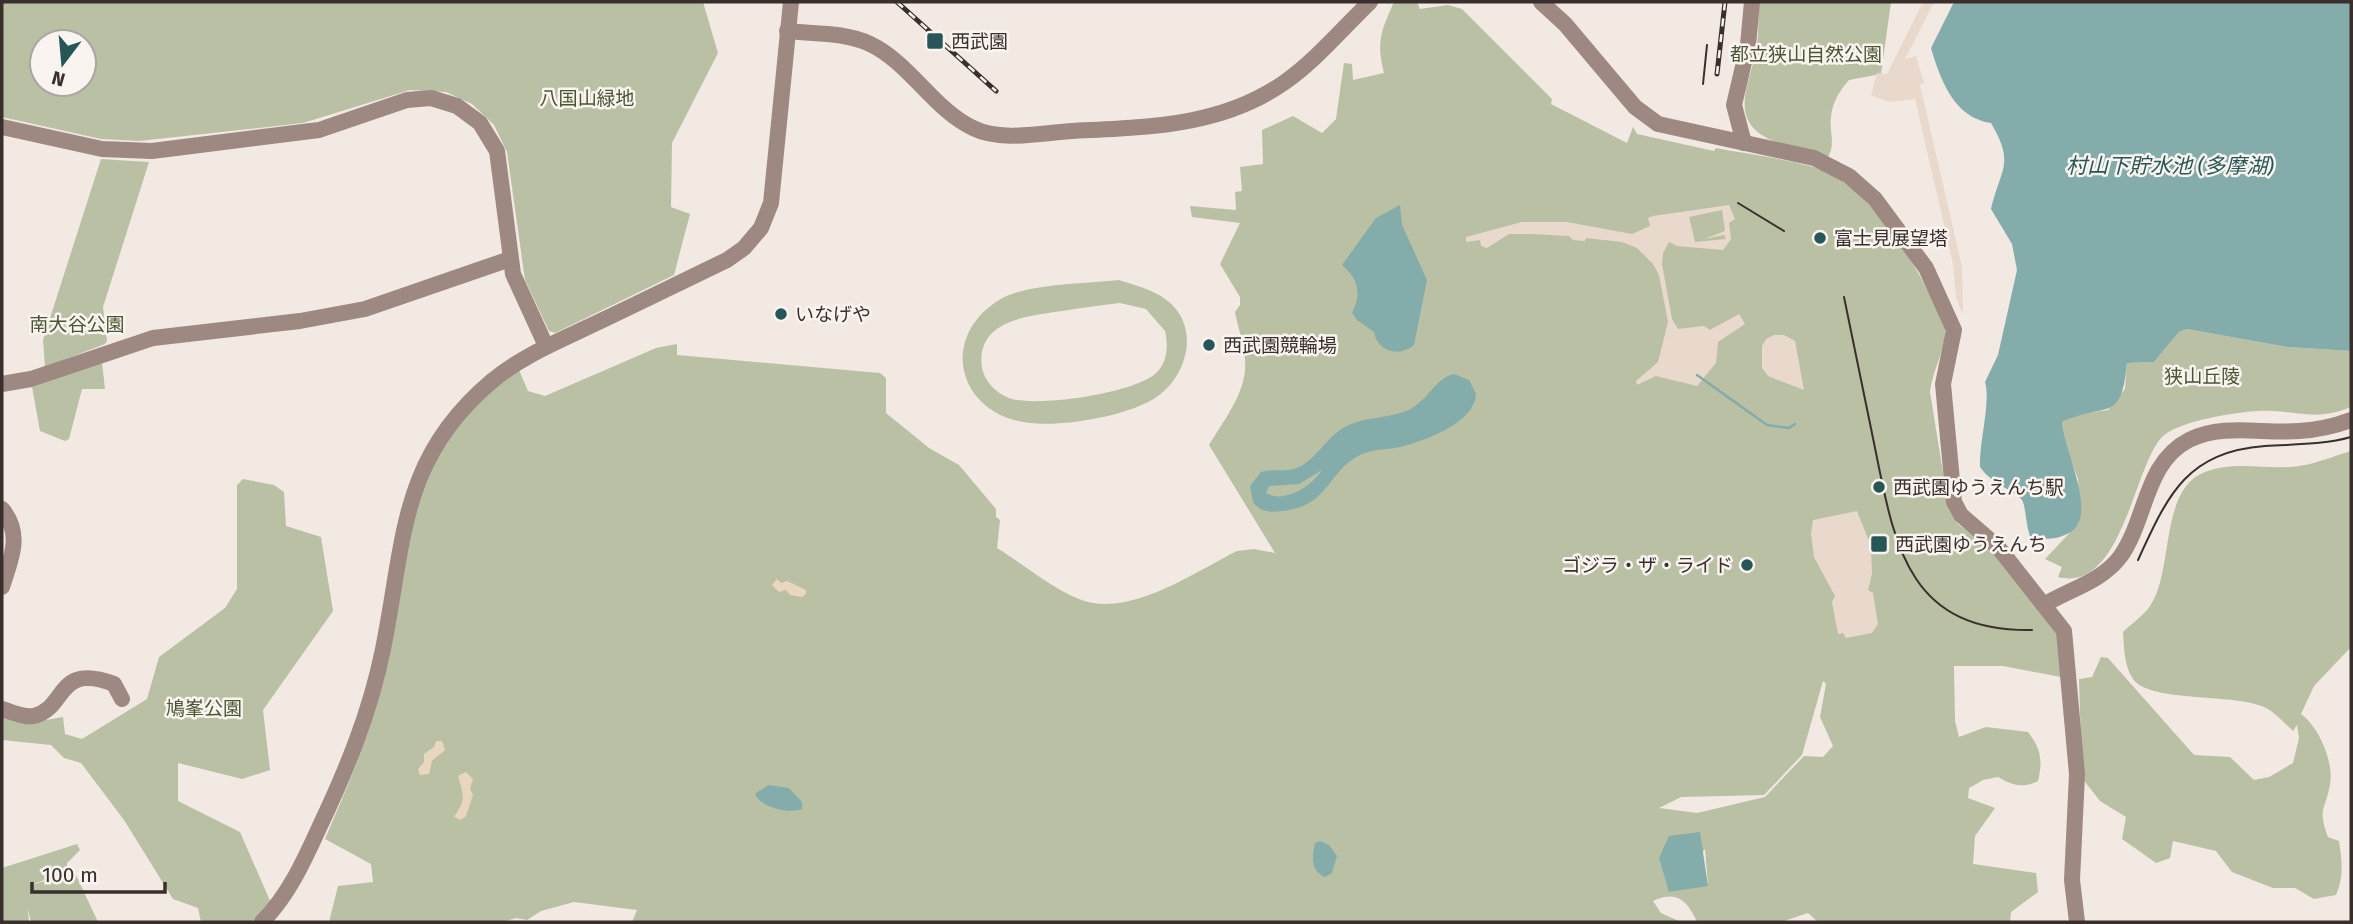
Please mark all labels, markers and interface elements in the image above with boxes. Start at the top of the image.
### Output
north arrow [28,28,98,98]
place label: 西武園 [951,30,1008,53]
marker: 西武園 [925,31,945,51]
park label: 都立狭山自然公園 [1730,43,1882,66]
text: N [49,66,68,92]
park label: 八国山緑地 [539,87,635,110]
water label: 村山下貯水池 (多摩湖) [2066,153,2274,179]
place label: 富士見展望塔 [1834,227,1948,250]
marker: 富士見展望塔 [1812,230,1828,246]
place label: いなげや [795,303,871,326]
marker: いなげや [773,306,789,322]
park label: 南大谷公園 [29,313,125,336]
place label: 西武園競輪場 [1223,334,1337,357]
marker: 西武園競輪場 [1201,337,1217,353]
park label: 狭山丘陵 [2164,365,2240,388]
place label: 西武園ゆうえんち駅 [1893,476,2064,499]
marker: 西武園ゆうえんち駅 [1871,479,1887,495]
place label: 西武園ゆうえんち [1895,533,2047,556]
marker: 西武園ゆうえんち [1869,534,1889,554]
place label: ゴジラ・ザ・ライド [1562,554,1733,577]
marker: ゴジラ・ザ・ライド [1739,557,1755,573]
park label: 鳩峯公園 [166,697,242,720]
scale bar [32,850,164,894]
text: 100 m [42,862,98,888]

